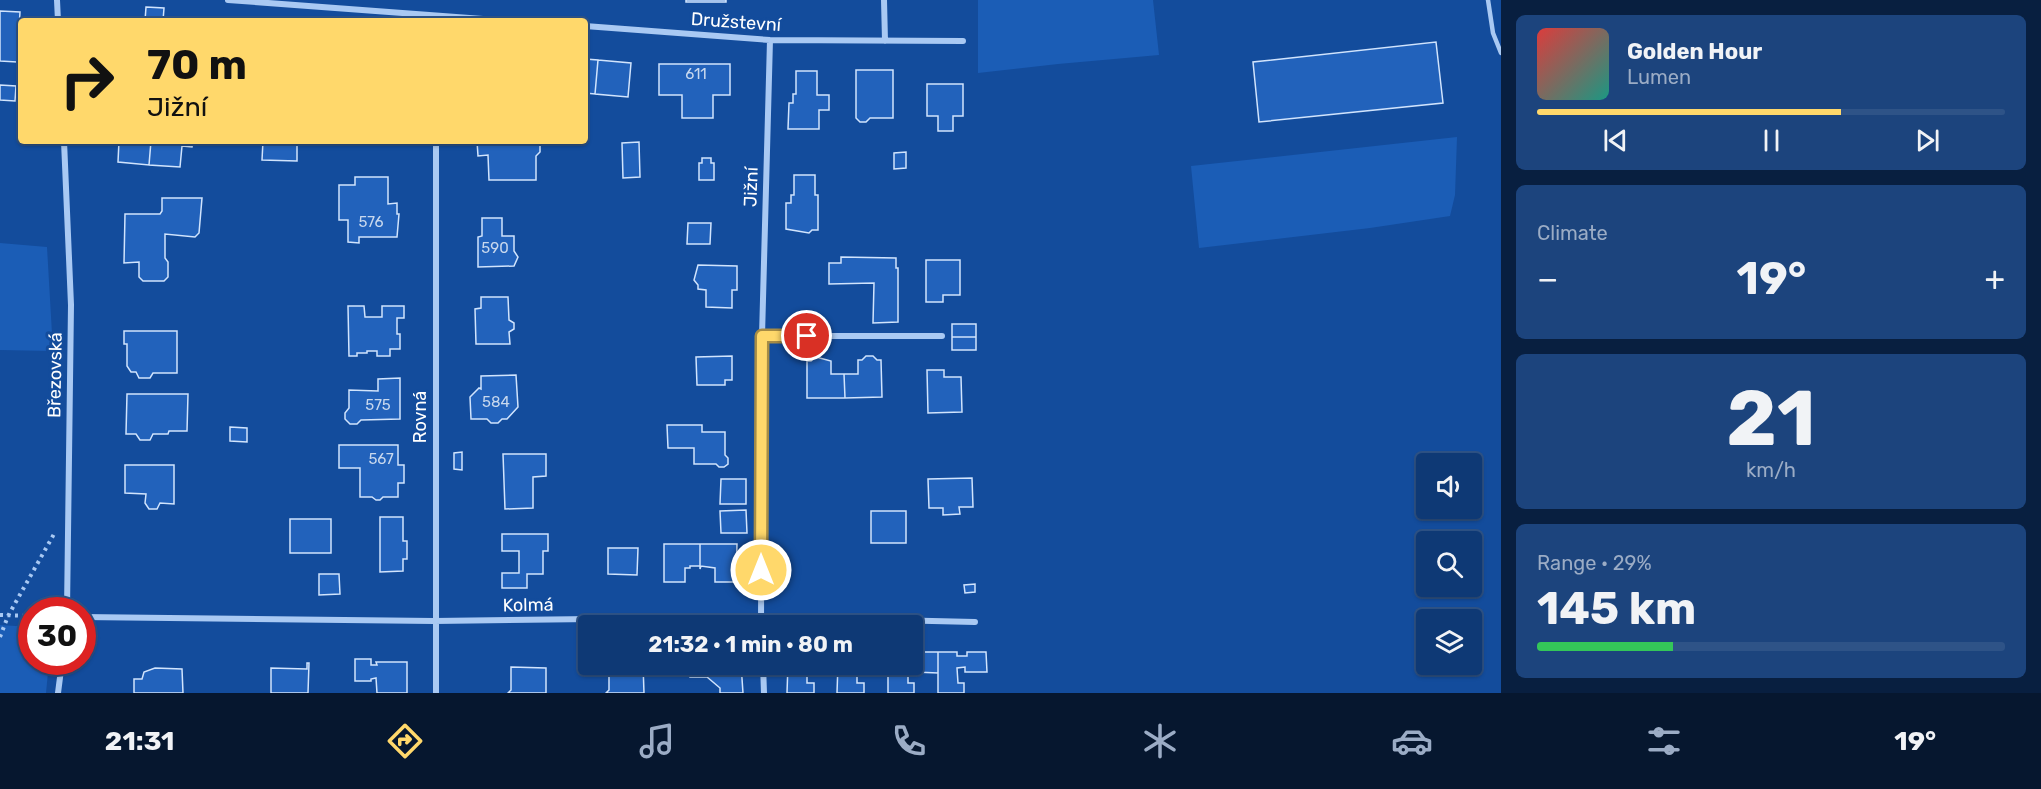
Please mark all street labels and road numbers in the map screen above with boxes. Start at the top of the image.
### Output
street label: Družstevní [690,8,784,36]
street label: Jižní [739,165,763,207]
street label: Březovská [43,332,67,418]
street label: Rovná [409,391,431,443]
street label: Kolmá [502,594,554,616]

